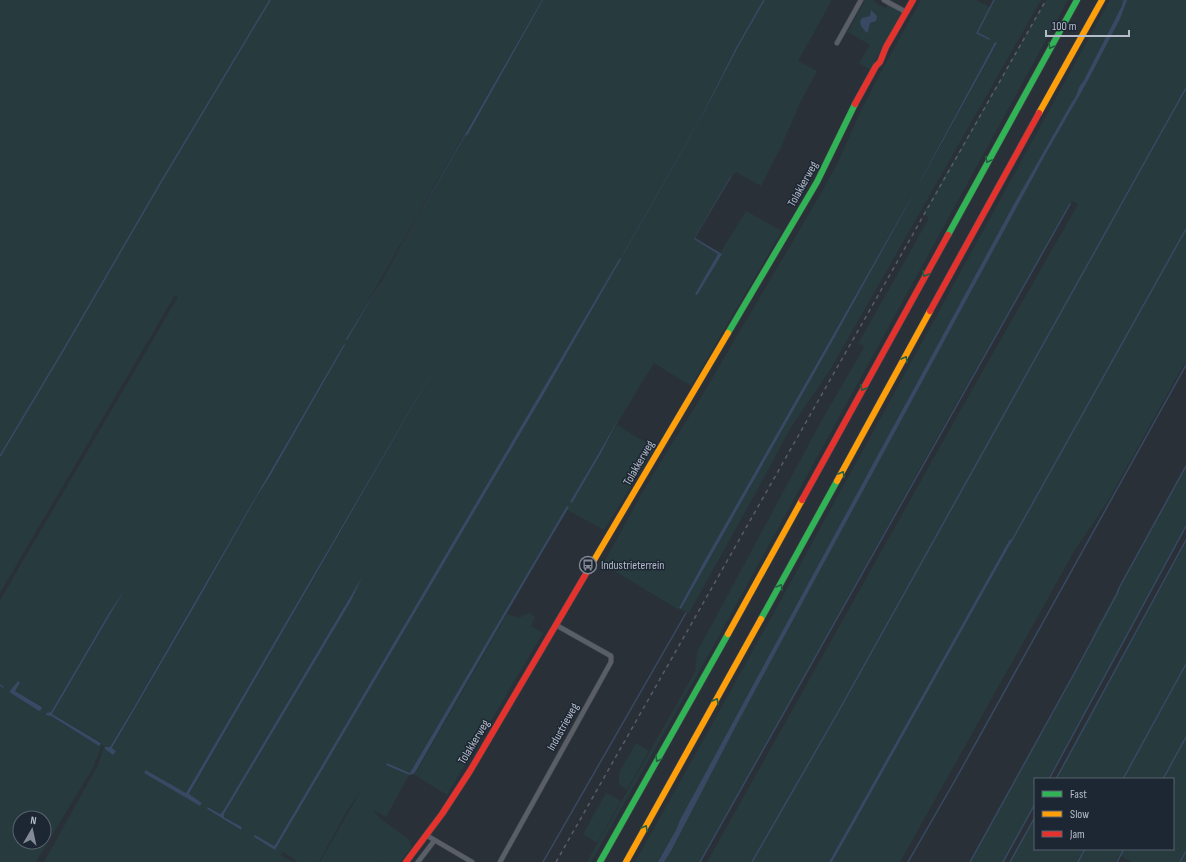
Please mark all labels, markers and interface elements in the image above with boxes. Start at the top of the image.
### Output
scale bar [1046,12,1129,38]
text: 100 m [1052,19,1077,34]
one-way arrow [1048,42,1056,49]
one-way arrow [986,156,993,163]
street label: Tolakkerweg [784,158,822,209]
one-way arrow [923,270,930,277]
one-way arrow [900,356,907,364]
one-way arrow [860,384,868,391]
street label: Tolakkerweg [620,438,658,488]
one-way arrow [838,470,845,478]
bus stop icon: Industrieterrein [578,555,598,575]
place label: Industrieterrein [601,558,664,573]
one-way arrow [775,584,782,592]
one-way arrow [712,698,719,705]
street label: Industrieweg [544,700,582,754]
street label: Tolakkerweg [455,717,493,767]
one-way arrow [656,754,663,762]
legend [1034,778,1174,850]
text: Fast [1070,787,1087,802]
text: Slow [1070,807,1089,822]
north arrow [12,810,52,850]
text: N [30,814,38,828]
one-way arrow [640,825,648,832]
text: Jam [1069,827,1085,842]

